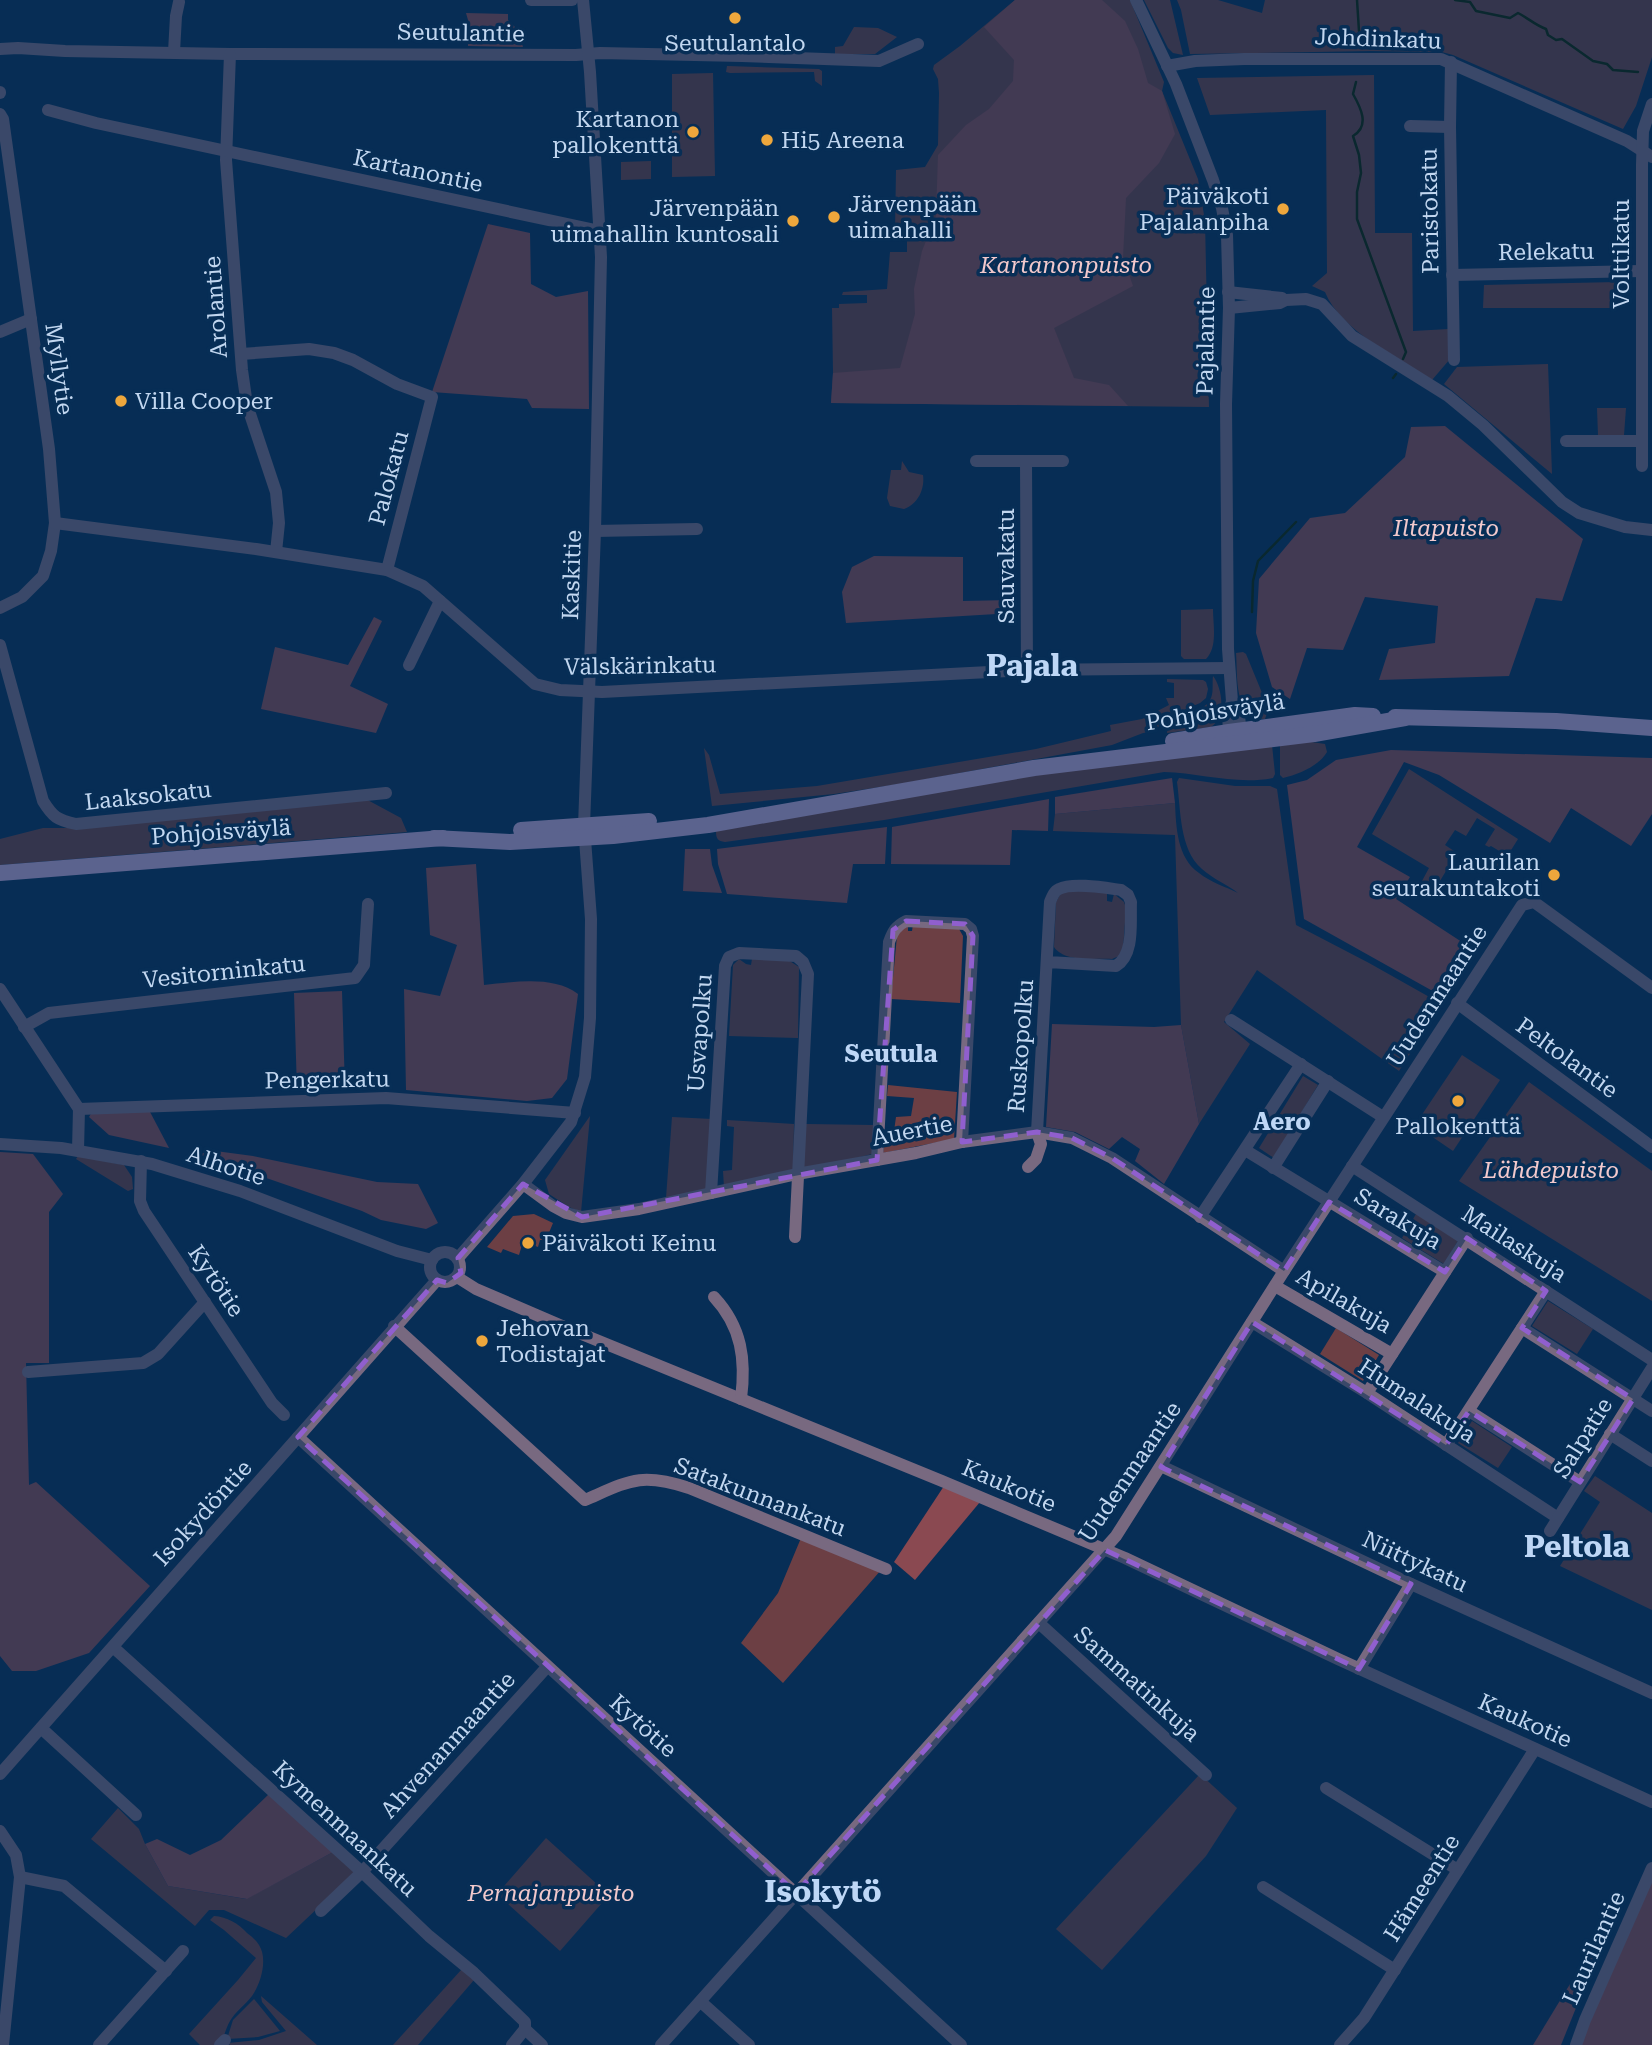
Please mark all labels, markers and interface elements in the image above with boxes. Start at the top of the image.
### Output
marker: Seutulantalo [727,10,743,26]
street label: Seutulantie [397,18,525,48]
street label: Johdinkatu [1314,23,1442,55]
place label: Seutulantalo [664,30,806,57]
place label: Kartanon pallokenttä [552,106,680,159]
marker: Kartanon pallokenttä [685,124,701,140]
place label: Hi5 Areena [781,127,905,154]
marker: Hi5 Areena [759,132,775,148]
street label: Kartanontie [351,144,485,198]
street label: Paristokatu [1415,148,1445,274]
place label: Päiväkoti Pajalanpiha [1139,183,1270,236]
place label: Järvenpään uimahalli [848,191,978,244]
place label: Järvenpään uimahallin kuntosali [551,195,779,248]
street label: Volttikatu [1608,199,1635,309]
marker: Päiväkoti Pajalanpiha [1275,201,1291,217]
marker: Järvenpään uimahalli [826,209,842,225]
marker: Järvenpään uimahallin kuntosali [785,213,801,229]
street label: Relekatu [1498,238,1594,266]
park label: Kartanonpuisto [979,252,1152,279]
street label: Arolantie [199,255,233,359]
street label: Pajalantie [1192,286,1220,396]
street label: Myllytie [39,321,79,417]
place label: Villa Cooper [135,388,273,415]
marker: Villa Cooper [113,393,129,409]
street label: Palokatu [363,428,415,528]
street label: Sauvakatu [993,508,1020,624]
park label: Iltapuisto [1392,515,1499,542]
street label: Kaskitie [557,529,587,621]
district label: Pajala [986,648,1078,683]
street label: Välskärinkatu [564,651,716,681]
street label: Pohjoisväylä [1144,688,1287,736]
street label: Laaksokatu [83,776,213,816]
street label: Pohjoisväylä [150,814,292,850]
place label: Laurilan seurakuntakoti [1372,849,1540,902]
marker: Laurilan seurakuntakoti [1546,867,1562,883]
street label: Uudenmaantie [1381,920,1493,1072]
street label: Vesitorninkatu [141,950,307,994]
street label: Usvapolku [682,973,718,1093]
street label: Ruskopolku [1003,978,1039,1114]
street label: Peltolantie [1511,1012,1623,1104]
district label: Seutula [844,1040,938,1068]
street label: Pengerkatu [264,1065,390,1095]
marker: Pallokenttä [1450,1093,1466,1109]
district label: Aero [1253,1108,1311,1136]
street label: Auertie [870,1110,954,1152]
place label: Pallokenttä [1395,1113,1522,1140]
street label: Alhotie [183,1141,269,1191]
park label: Lähdepuisto [1482,1157,1619,1184]
street label: Sarakuja [1350,1183,1447,1256]
street label: Mailaskuja [1456,1200,1572,1288]
place label: Päiväkoti Keinu [542,1230,716,1257]
marker: Päiväkoti Keinu [520,1235,536,1251]
street label: Kytötie [182,1240,250,1322]
street label: Apilakuja [1291,1263,1397,1339]
place label: Jehovan Todistajat [496,1315,606,1368]
marker: Jehovan Todistajat [474,1333,490,1349]
street label: Humalakuja [1353,1353,1481,1449]
street label: Salpatie [1548,1393,1618,1483]
street label: Uudenmaantie [1073,1397,1187,1547]
street label: Satakunnankatu [670,1452,850,1542]
street label: Isokydöntie [148,1454,258,1572]
street label: Kaukotie [958,1454,1060,1518]
street label: Niittykatu [1358,1526,1472,1598]
district label: Peltola [1524,1529,1630,1564]
street label: Sammatinkuja [1069,1621,1206,1748]
street label: Ahvenanmaantie [375,1666,521,1824]
street label: Kaukotie [1474,1688,1576,1754]
street label: Kytötie [604,1689,682,1763]
street label: Kymenmaankatu [268,1755,422,1903]
street label: Hämeentie [1378,1829,1466,1947]
district label: Isokytö [764,1874,882,1909]
park label: Pernajanpuisto [467,1880,634,1907]
street label: Laurilantie [1557,1887,1631,2009]

